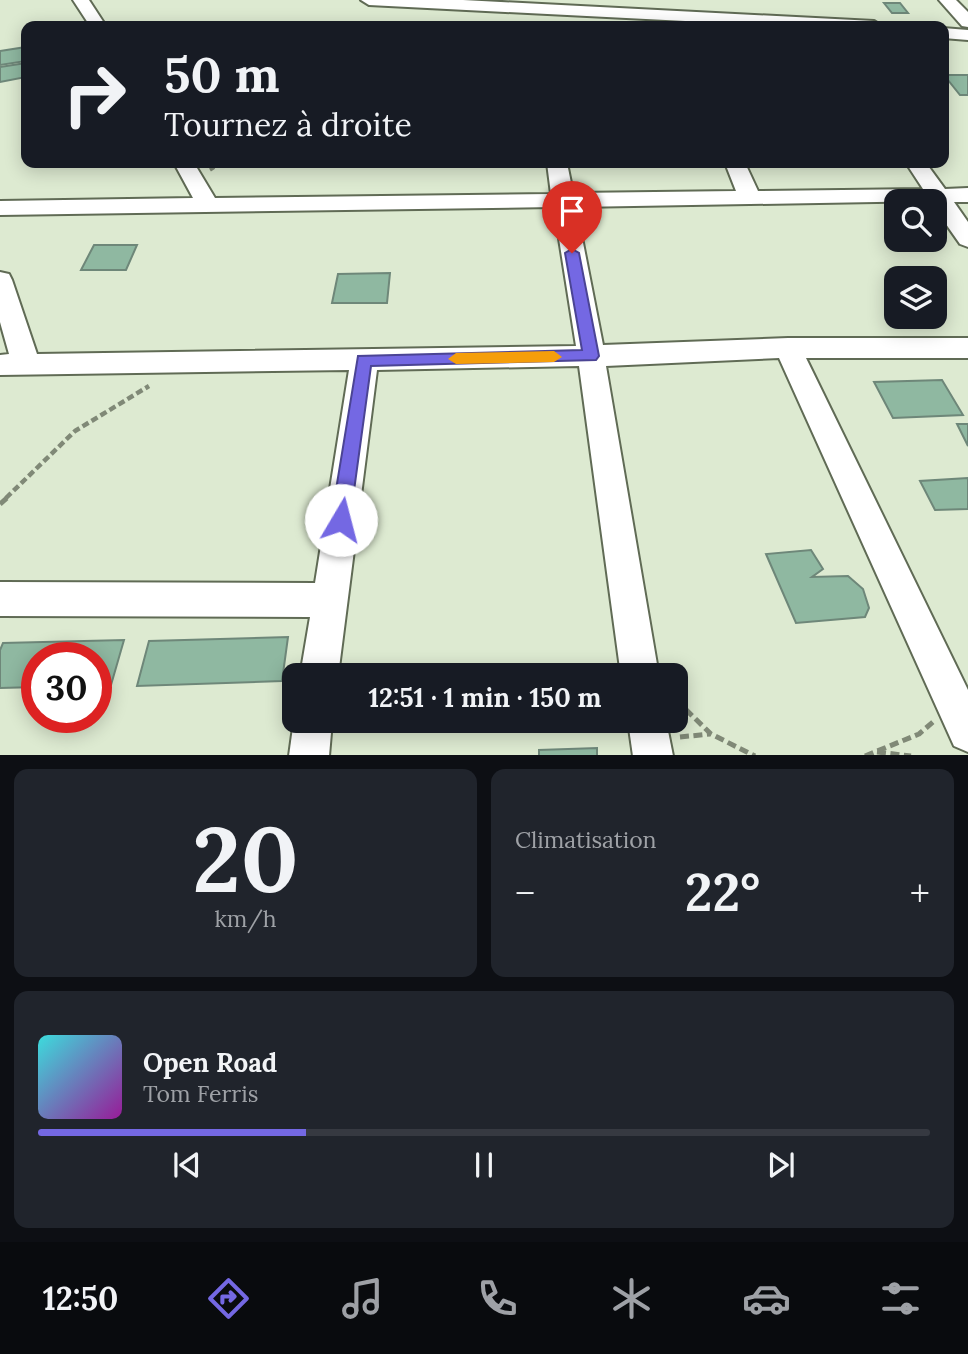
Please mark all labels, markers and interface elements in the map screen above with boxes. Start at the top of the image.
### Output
text: 50 m [164,43,280,105]
icon: right [49,49,140,140]
text: Tournez à droite [164,104,412,145]
pin [542,181,602,253]
map controls [884,189,947,329]
button: search [884,189,947,252]
icon: arrive [553,192,591,230]
button: layers [884,266,947,329]
position arrow [304,483,378,557]
speed limit sign: 30 [21,642,112,733]
text: 12:51 · 1 min · 150 m [369,681,601,714]
text: 20 [192,800,299,917]
text: Climatisation [515,825,657,854]
text: 22° [685,859,760,925]
text: − [515,869,535,917]
text: + [910,869,930,917]
text: km/h [214,904,277,933]
text: Open Road [143,1046,277,1079]
text: Tom Ferris [143,1079,258,1108]
icon: previous [168,1146,206,1184]
icon: pause [465,1146,503,1184]
icon: next [762,1146,800,1184]
icon: directions [204,1274,253,1323]
icon: music [338,1274,387,1323]
icon: phone [473,1274,522,1323]
icon: climate [607,1274,656,1323]
icon: car [742,1274,791,1323]
icon: filters [876,1274,925,1323]
text: 12:50 [43,1278,118,1319]

